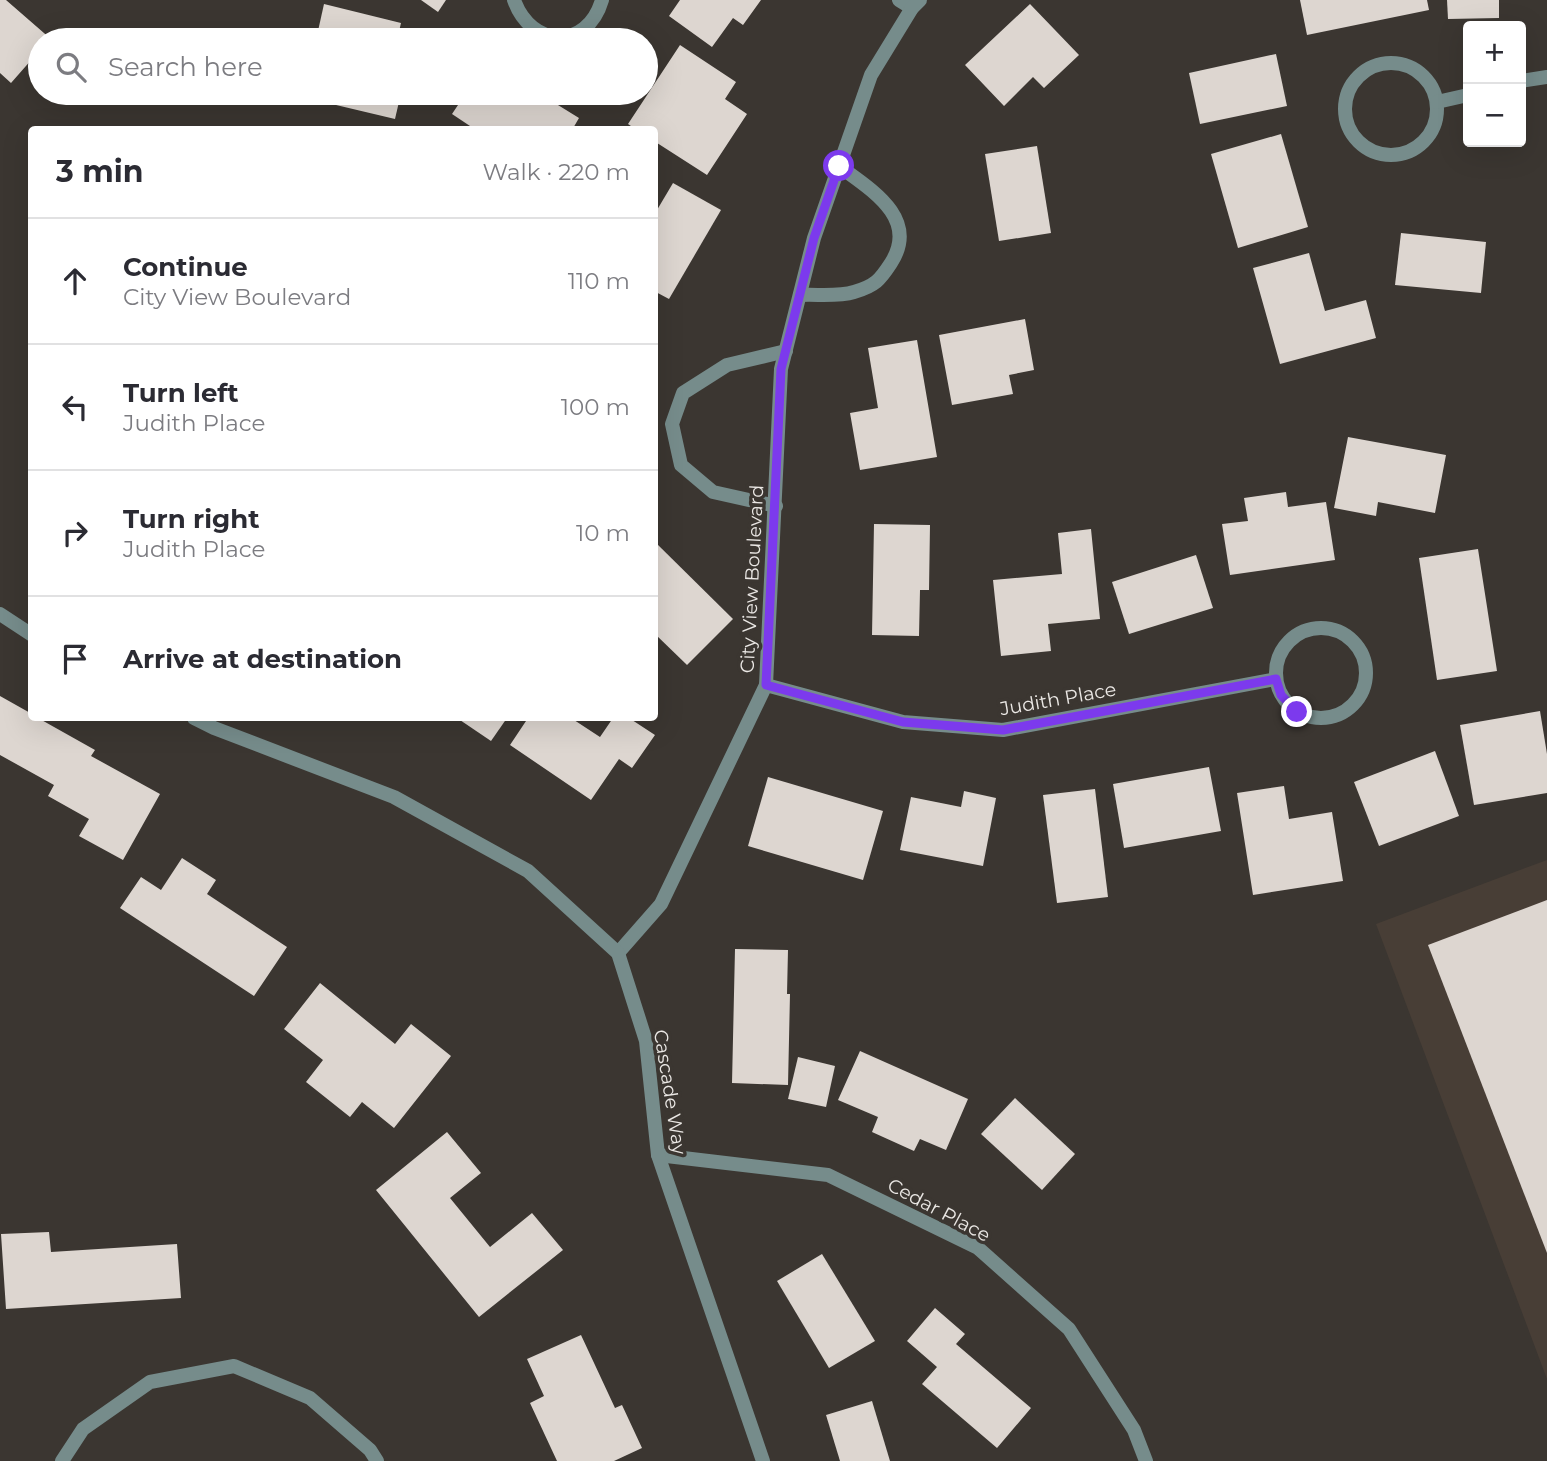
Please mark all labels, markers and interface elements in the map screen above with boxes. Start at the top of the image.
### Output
map controls [1463,21,1526,147]
button: + [1463,21,1526,84]
search box [28,28,658,105]
icon: search [52,48,90,86]
text: Search here [108,51,263,83]
button: − [1463,84,1526,147]
route start [823,150,854,181]
text: 3 min [56,153,143,190]
text: Walk · 220 m [483,158,630,186]
text: Continue [123,251,248,283]
icon: ahead [56,262,94,300]
text: 110 m [568,267,630,295]
text: City View Boulevard [123,283,351,311]
text: Turn left [123,377,239,409]
icon: left [56,388,94,426]
text: 100 m [561,393,630,421]
text: Judith Place [123,409,265,437]
street label: City View Boulevard [736,484,768,674]
text: Turn right [123,503,259,535]
icon: right [56,514,94,552]
text: 10 m [576,519,630,547]
text: Judith Place [123,535,265,563]
icon: arrive [56,640,94,678]
text: Arrive at destination [123,643,402,675]
street label: Judith Place [997,677,1118,721]
route end [1281,696,1312,727]
street label: Cascade Way [649,1028,691,1157]
street label: Cedar Place [884,1173,994,1247]

